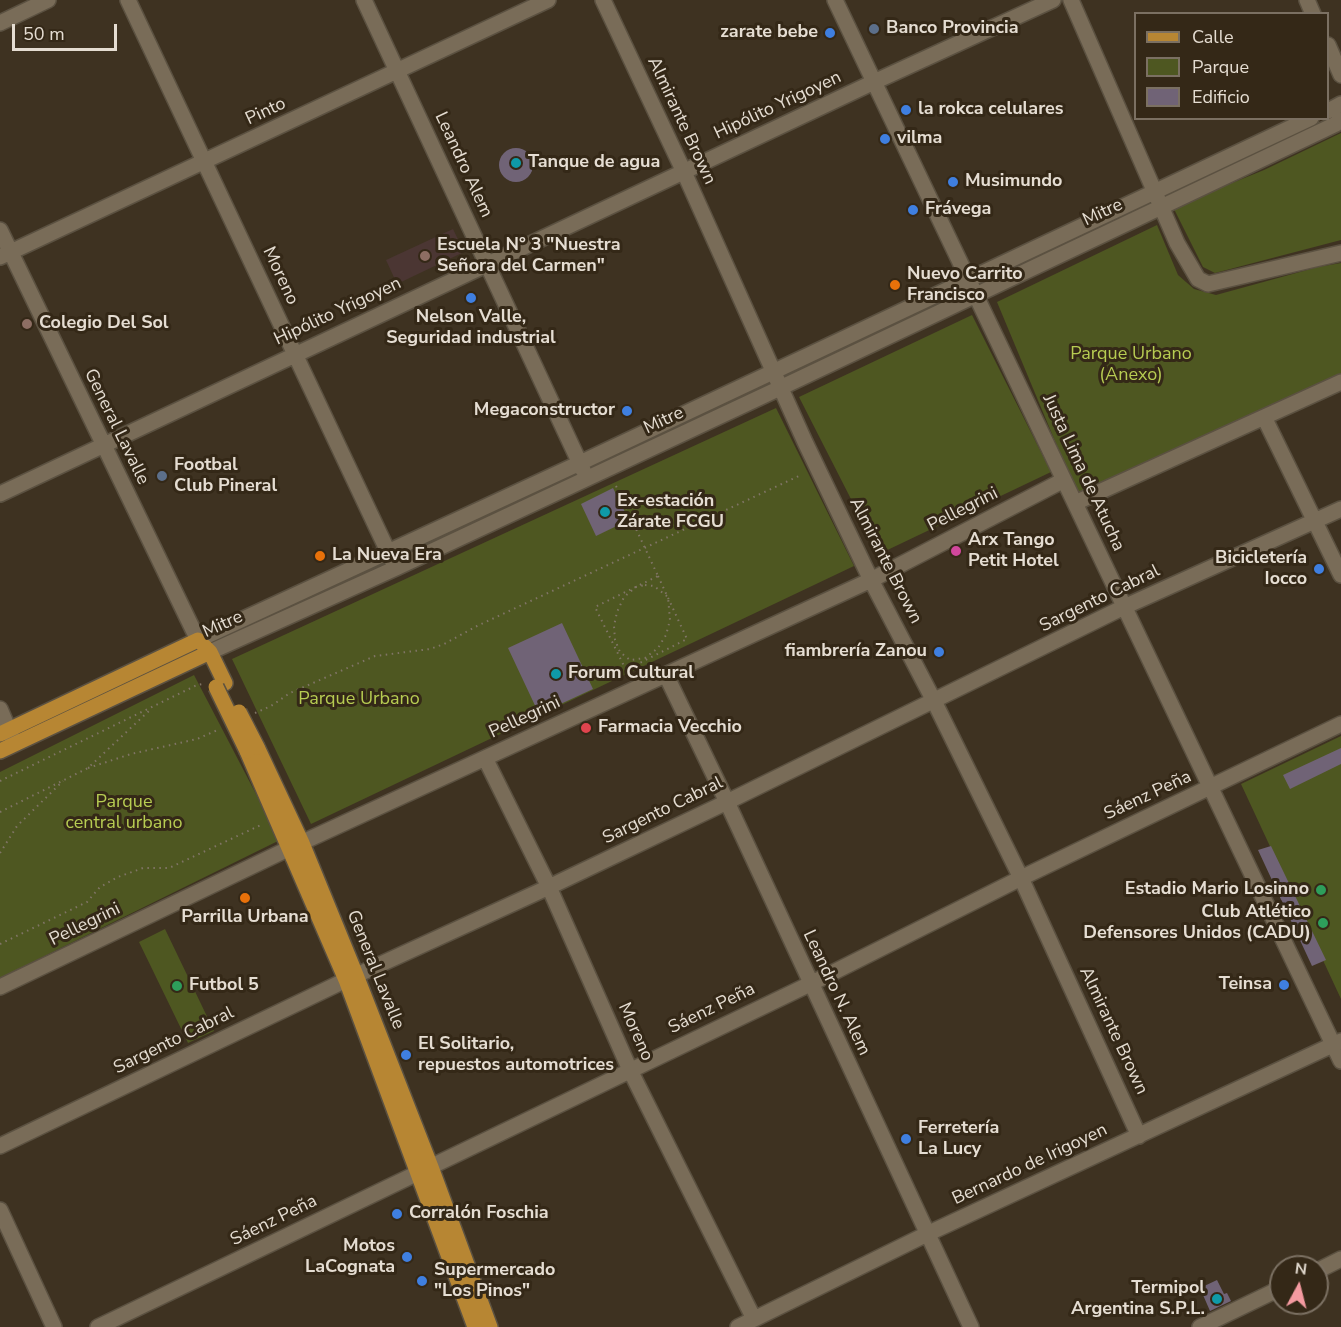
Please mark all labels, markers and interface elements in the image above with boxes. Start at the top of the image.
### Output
scale bar [15,12,120,50]
legend [1134,12,1329,120]
place label: Banco Provincia [886,18,1018,40]
text: 50 m [23,22,65,46]
place label: zarate bebe [720,22,818,44]
marker: Banco Provincia [867,22,881,36]
text: Calle [1192,25,1234,49]
marker: zarate bebe [823,26,837,40]
street label: Almirante Brown [642,54,720,188]
text: Parque [1192,55,1249,79]
street label: Hipólito Yrigoyen [711,67,845,145]
text: Edificio [1192,85,1250,109]
street label: Pinto [242,93,290,131]
place label: la rokca celulares [918,99,1064,121]
marker: la rokca celulares [899,103,913,117]
street label: Leandro Alem [429,109,497,221]
place label: vilma [897,128,942,150]
marker: vilma [878,132,892,146]
place label: Tanque de agua [528,152,660,174]
marker: Tanque de agua [509,156,523,170]
place label: Musimundo [965,171,1062,193]
marker: Musimundo [946,175,960,189]
street label: Mitre [1080,194,1126,232]
place label: Frávega [925,199,991,221]
marker: Frávega [906,203,920,217]
place label: Escuela N° 3 "Nuestra Señora del Carmen" [437,235,620,278]
street label: Moreno [257,244,303,308]
marker: Escuela N° 3 "Nuestra Señora del Carmen" [418,249,432,263]
place label: Nuevo Carrito Francisco [907,264,1023,306]
street label: Hipólito Yrigoyen [271,273,405,351]
marker: Nuevo Carrito Francisco [888,278,902,292]
marker: Nelson Valle, Seguridad industrial [464,291,478,305]
place label: Nelson Valle, Seguridad industrial [386,307,556,350]
place label: Colegio Del Sol [39,313,169,335]
marker: Colegio Del Sol [20,317,34,331]
park label: Parque Urbano (Anexo) [1070,344,1192,386]
street label: General Lavalle [79,366,153,488]
street label: Justa Lima de Atucha [1037,391,1129,555]
place label: Megaconstructor [474,400,615,422]
street label: Mitre [641,402,687,440]
marker: Megaconstructor [620,404,634,418]
place label: Footbal Club Pineral [174,455,277,498]
marker: Footbal Club Pineral [155,469,169,483]
street label: Pellegrini [924,483,1002,537]
place label: Ex-estación Zárate FCGU [617,491,724,534]
street label: Almirante Brown [844,494,926,628]
marker: Ex-estación Zárate FCGU [598,505,612,519]
place label: Arx Tango Petit Hotel [968,530,1059,572]
marker: Arx Tango Petit Hotel [949,544,963,558]
place label: La Nueva Era [332,545,442,567]
place label: Bicicletería Iocco [1215,548,1307,590]
marker: La Nueva Era [313,549,327,563]
street label: Sargento Cabral [1036,561,1164,637]
marker: Bicicletería Iocco [1312,562,1326,576]
street label: Mitre [200,607,246,643]
place label: fiambrería Zanou [785,641,927,663]
marker: fiambrería Zanou [932,645,946,659]
place label: Forum Cultural [568,663,694,685]
marker: Forum Cultural [549,667,563,681]
park label: Parque Urbano [298,689,420,711]
street label: Pellegrini [486,692,564,744]
place label: Farmacia Vecchio [598,717,742,739]
marker: Farmacia Vecchio [579,721,593,735]
street label: Sáenz Peña [1101,766,1195,826]
street label: Sargento Cabral [599,773,727,849]
park label: Parque central urbano [66,792,182,834]
place label: Estadio Mario Losinno [1125,879,1309,901]
marker: Estadio Mario Losinno [1314,883,1328,897]
marker: Parrilla Urbana [238,891,252,905]
street label: Pellegrini [46,899,124,951]
place label: Club Atlético Defensores Unidos (CADU) [1083,902,1311,944]
place label: Parrilla Urbana [181,907,309,929]
street label: General Lavalle [341,907,409,1033]
marker: Club Atlético Defensores Unidos (CADU) [1316,916,1330,930]
street label: Leandro N. Alem [798,927,874,1059]
street label: Almirante Brown [1074,964,1152,1098]
place label: Teinsa [1219,974,1272,996]
place label: Futbol 5 [189,975,259,997]
marker: Teinsa [1277,978,1291,992]
marker: Futbol 5 [170,979,184,993]
street label: Sáenz Peña [665,979,759,1039]
street label: Moreno [613,999,657,1065]
street label: Sargento Cabral [110,1003,238,1079]
place label: El Solitario, repuestos automotrices [418,1034,614,1076]
marker: El Solitario, repuestos automotrices [399,1048,413,1062]
place label: Ferretería La Lucy [918,1118,999,1160]
street label: Bernardo de Irigoyen [949,1120,1111,1210]
marker: Ferretería La Lucy [899,1132,913,1146]
street label: Sáenz Peña [227,1191,321,1251]
place label: Corralón Foschia [409,1203,549,1225]
marker: Corralón Foschia [390,1207,404,1221]
place label: Motos LaCognata [305,1236,395,1278]
marker: Motos LaCognata [400,1250,414,1264]
north arrow [1269,1255,1329,1315]
text: N [1294,1257,1308,1281]
place label: Supermercado "Los Pinos" [434,1260,555,1302]
marker: Supermercado "Los Pinos" [415,1274,429,1288]
place label: Termipol Argentina S.P.L. [1071,1278,1205,1320]
marker: Termipol Argentina S.P.L. [1210,1292,1224,1306]

